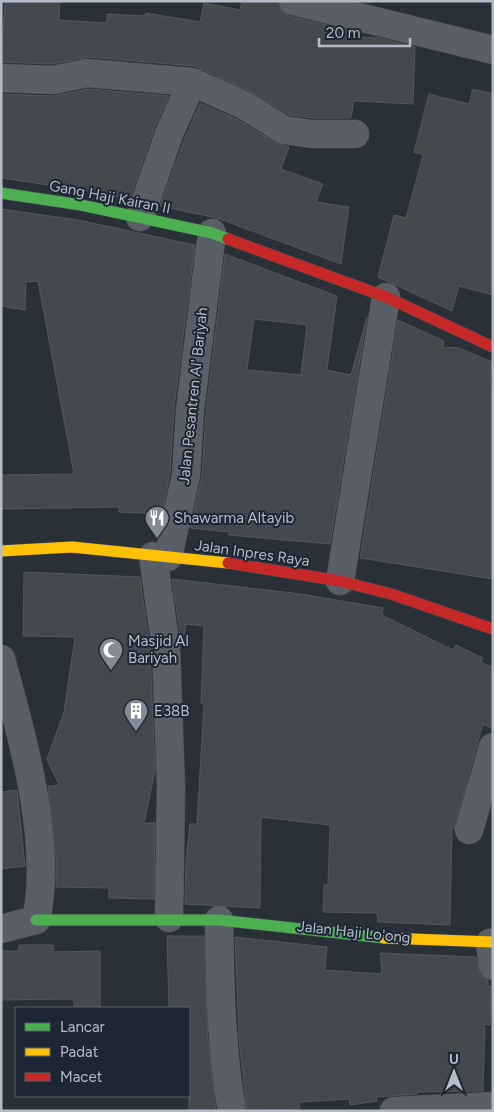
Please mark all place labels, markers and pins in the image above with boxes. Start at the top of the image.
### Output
restaurant icon: Shawarma Altayib [144,505,170,539]
place label: Shawarma Altayib [174,509,295,527]
place label: Masjid Al Bariyah [128,632,189,667]
mosque icon: Masjid Al Bariyah [98,637,124,671]
building icon: E38B [123,698,149,732]
place label: E38B [154,702,189,720]

